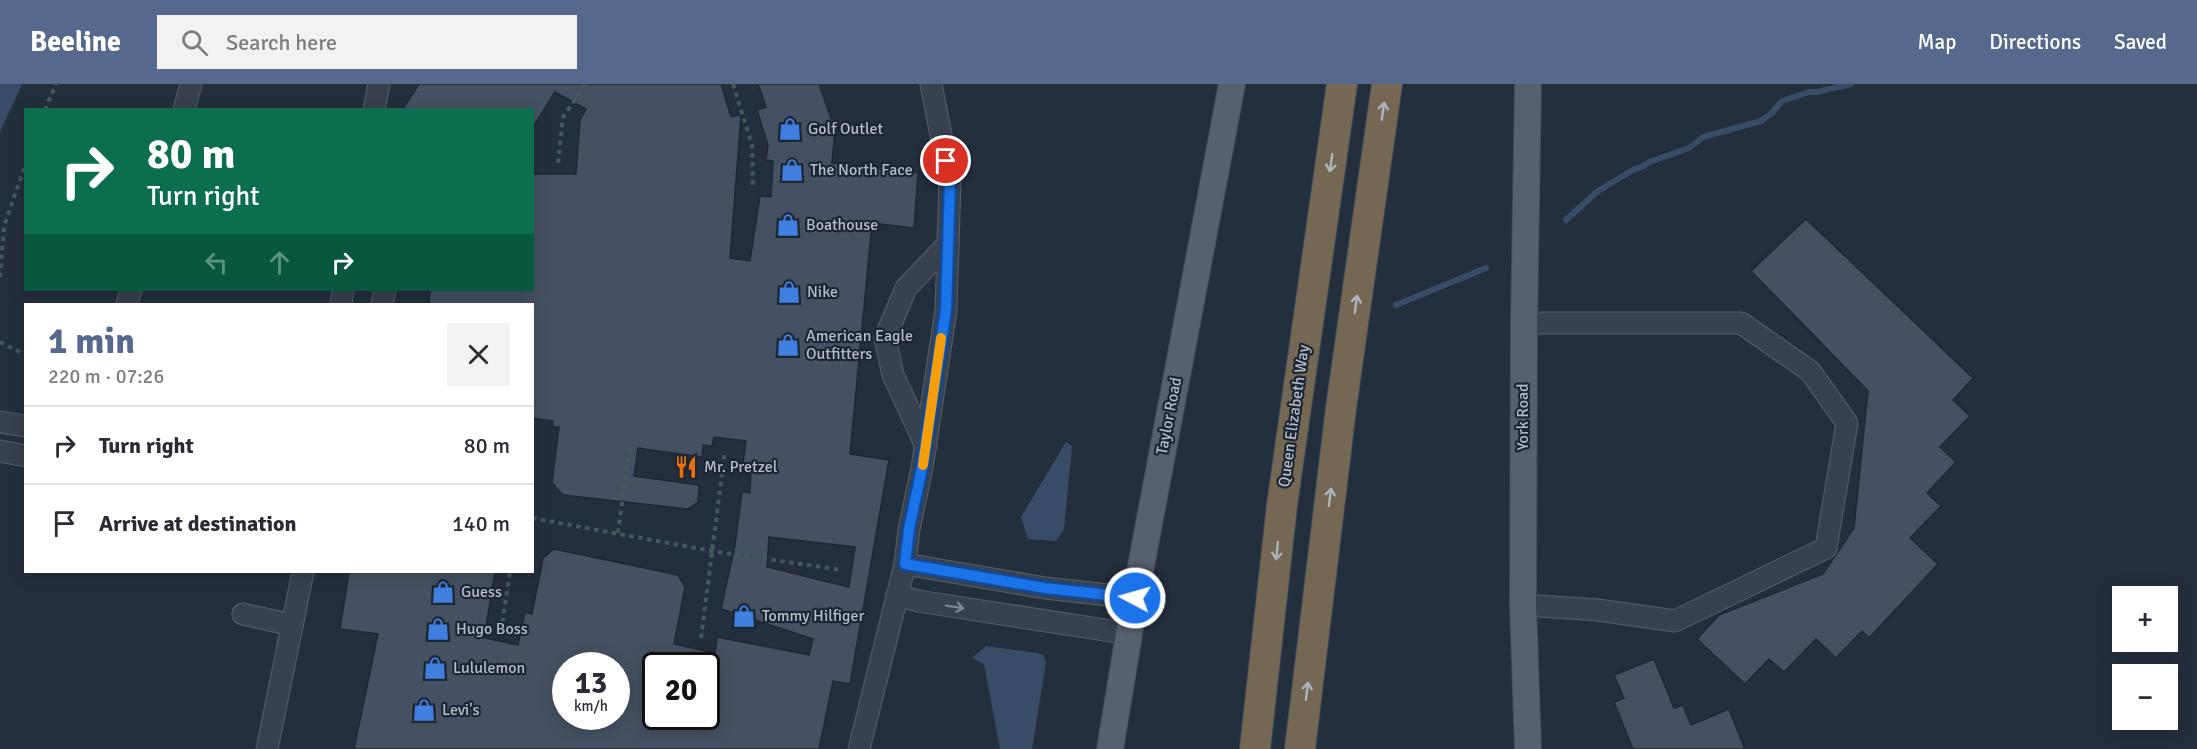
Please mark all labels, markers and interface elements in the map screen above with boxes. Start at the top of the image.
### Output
search box [157,15,577,69]
text: Beeline [30,25,121,59]
icon: search [178,26,211,59]
text: Search here [226,29,337,56]
text: Map [1918,29,1956,55]
text: Directions [1989,29,2081,55]
text: Saved [2114,29,2167,55]
one-way arrow [1378,102,1389,121]
shop icon: Golf Outlet [777,116,803,142]
place label: Golf Outlet [808,119,884,139]
text: 80 m [147,129,236,180]
icon: right [48,132,126,210]
pin [920,135,971,186]
icon: arrive [929,144,962,177]
one-way arrow [1325,152,1336,172]
shop icon: The North Face [779,157,805,183]
place label: The North Face [810,160,913,180]
text: Turn right [147,180,260,213]
shop icon: Boathouse [775,212,801,238]
place label: Boathouse [806,215,878,235]
icon: left [200,246,233,279]
icon: ahead [263,246,296,279]
icon: right [326,246,359,279]
shop icon: Nike [776,279,802,305]
place label: Nike [807,282,838,302]
one-way arrow [1350,295,1361,314]
text: 1 min [48,319,135,364]
button: close [447,323,510,386]
place label: American Eagle Outfitters [806,326,913,364]
shop icon: American Eagle Outfitters [775,332,801,358]
street label: Queen Elizabeth Way [1274,343,1314,488]
text: 220 m · 07:26 [48,364,164,389]
street label: Taylor Road [1152,376,1186,456]
street label: York Road [1513,383,1533,451]
icon: right [48,429,81,462]
text: Turn right [99,432,194,459]
text: 80 m [464,432,510,459]
restaurant icon: Mr. Pretzel [673,454,699,480]
place label: Mr. Pretzel [704,457,778,477]
one-way arrow [1325,488,1336,508]
icon: arrive [48,507,81,540]
text: Arrive at destination [99,510,296,537]
text: 140 m [452,510,510,537]
one-way arrow [1271,541,1282,561]
position arrow [1103,566,1167,630]
shop icon: Guess [430,579,456,605]
place label: Guess [461,582,502,602]
map controls [2112,586,2178,730]
button: + [2112,586,2178,652]
one-way arrow [944,601,964,612]
shop icon: Tommy Hilfiger [731,603,757,629]
place label: Tommy Hilfiger [762,606,865,626]
shop icon: Hugo Boss [425,616,451,642]
place label: Hugo Boss [456,619,528,639]
speed limit sign: 20 [642,652,720,730]
shop icon: Lululemon [422,655,448,681]
place label: Lululemon [453,658,525,678]
button: − [2112,664,2178,730]
text: 13 [575,665,607,702]
one-way arrow [1302,681,1313,701]
shop icon: Levi's [411,697,437,723]
text: km/h [574,697,608,715]
place label: Levi's [442,700,479,720]

